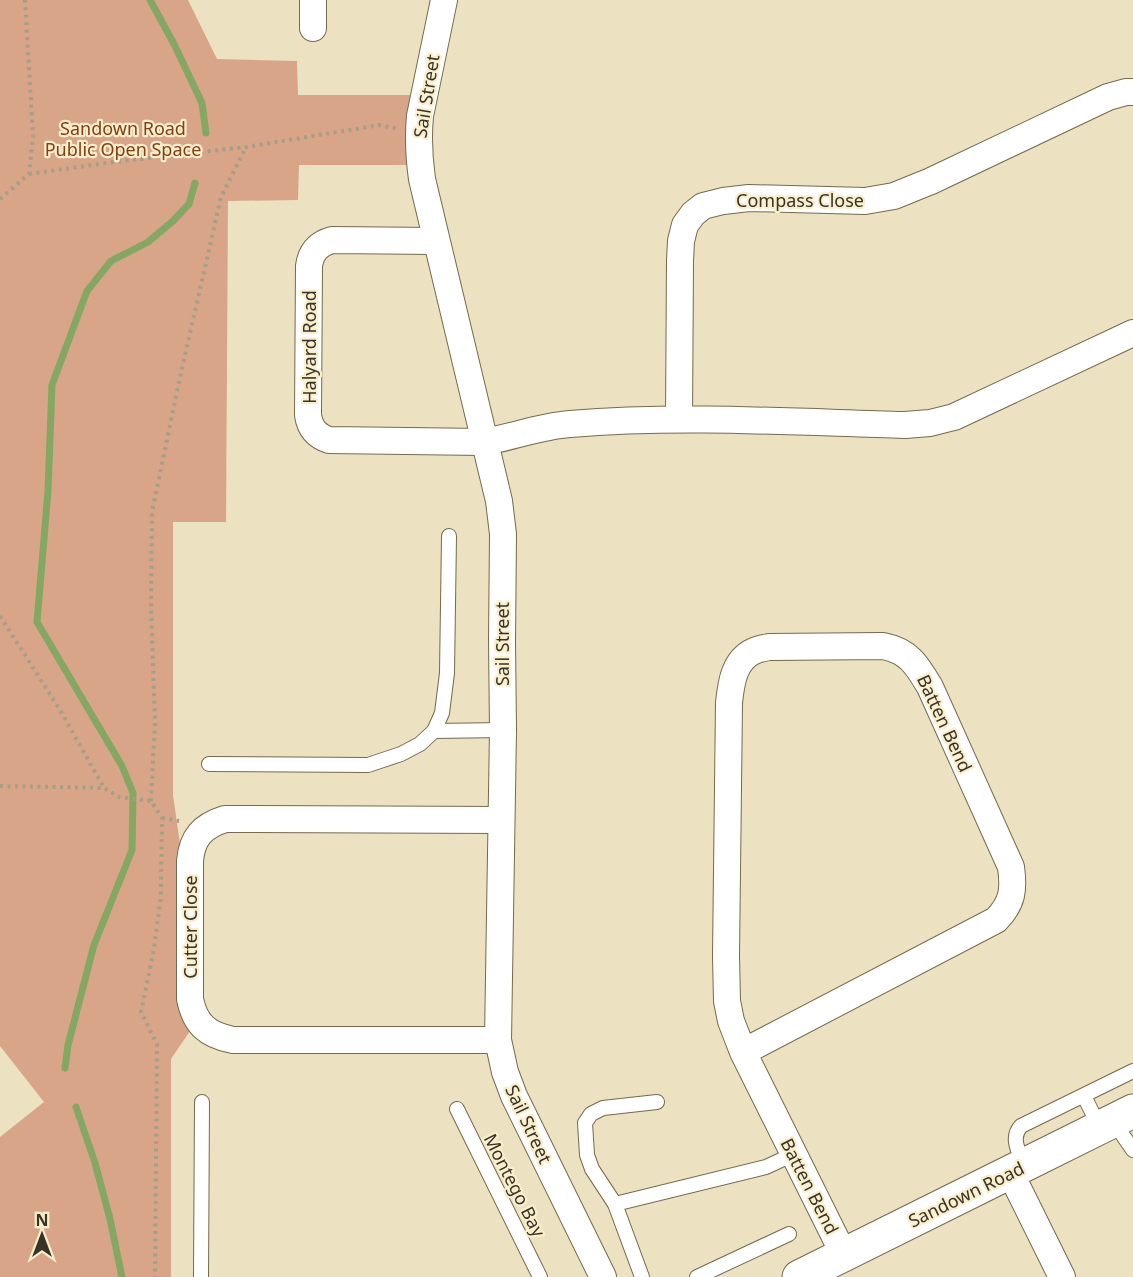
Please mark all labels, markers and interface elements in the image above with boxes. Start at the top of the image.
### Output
street label: Sail Street [408,52,445,139]
park label: Sandown Road Public Open Space [45,116,201,161]
street label: Compass Close [736,188,864,212]
street label: Halyard Road [297,290,321,404]
street label: Sail Street [490,601,514,686]
street label: Batten Bend [912,670,978,776]
street label: Cutter Close [178,875,202,979]
street label: Sail Street [500,1081,558,1168]
street label: Montego Bay [479,1129,552,1241]
street label: Batten Bend [776,1134,844,1238]
street label: Sandown Road [904,1156,1028,1232]
north arrow [12,1205,72,1265]
text: N [35,1209,49,1231]

